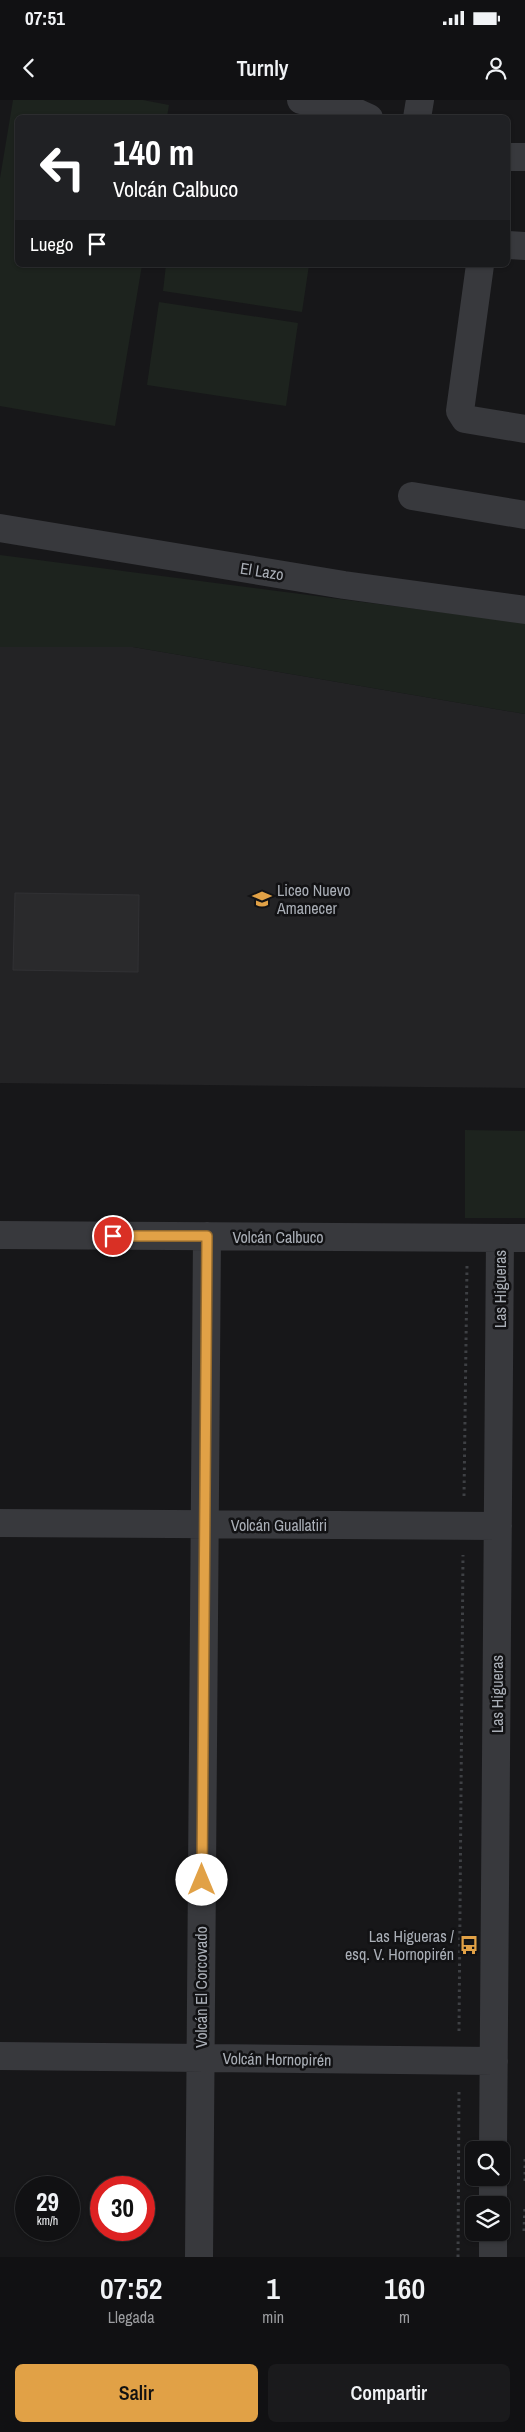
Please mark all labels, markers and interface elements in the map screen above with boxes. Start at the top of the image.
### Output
text: 07:51 [25,5,65,31]
text: Turnly [236,53,289,83]
icon: back [15,54,43,82]
icon: person [482,54,510,82]
text: 140 m [113,129,194,176]
icon: left [30,135,95,200]
text: Volcán Calbuco [113,174,238,204]
icon: arrive [83,230,111,258]
text: Luego [30,231,73,257]
street label: El Lazo [239,557,285,585]
place label: Liceo Nuevo Amanecer [276,879,351,919]
school or university icon: Liceo Nuevo Amanecer [251,888,273,910]
pin [92,1215,134,1257]
icon: arrive [99,1222,127,1250]
street label: Volcán Calbuco [232,1226,324,1248]
street label: Las Higueras [489,1250,511,1328]
street label: Volcán Guallatiri [231,1514,327,1536]
street label: Las Higueras [486,1655,508,1733]
position arrow [175,1853,227,1905]
place label: Las Higueras / esq. V. Hornopirén [345,1925,454,1965]
street label: Volcán El Corcovado [190,1926,212,2048]
bus stop icon: Las Higueras / esq. V. Hornopirén [458,1934,480,1956]
street label: Volcán Hornopirén [222,2047,332,2071]
map controls [465,2141,510,2241]
button: search [465,2141,510,2186]
speed limit sign: 30 [90,2176,155,2241]
text: 29 [36,2185,59,2219]
button: layers [465,2196,510,2241]
text: km/h [37,2213,58,2229]
text: 07:52 [100,2268,162,2308]
text: 1 [266,2268,280,2308]
text: 160 [384,2268,425,2308]
text: Llegada [108,2306,154,2328]
text: min [262,2306,284,2328]
text: m [399,2306,410,2328]
button: Salir [15,2364,258,2422]
button: Compartir [268,2364,510,2422]

